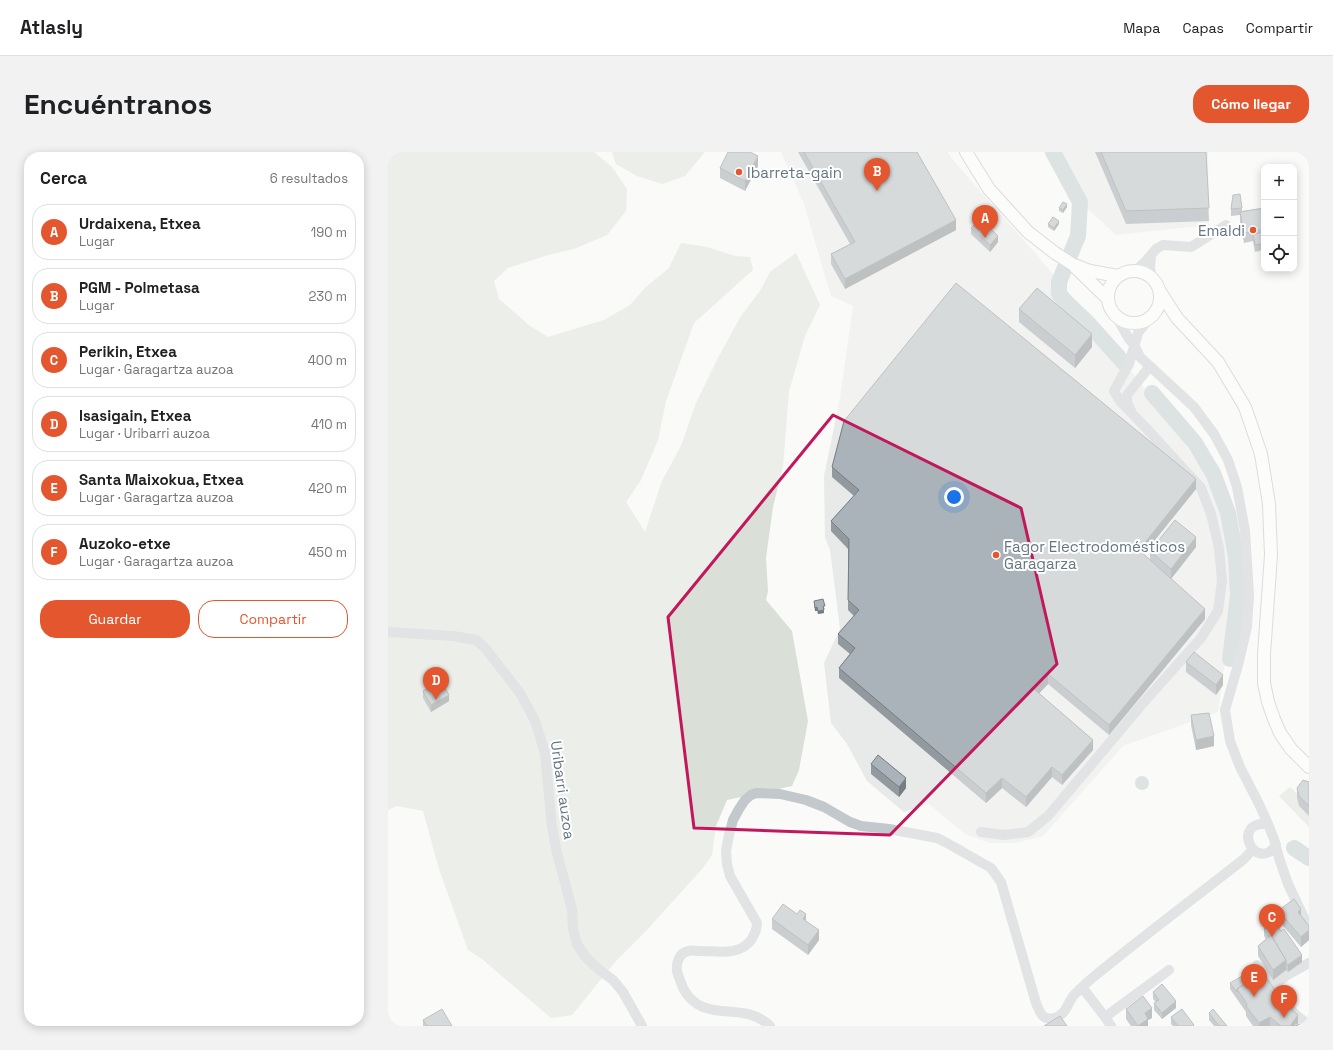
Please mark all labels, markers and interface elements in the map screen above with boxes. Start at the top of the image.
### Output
text: Atlasly [20,15,83,40]
text: Mapa [1123,19,1160,37]
text: Capas [1182,19,1224,37]
text: Compartir [1246,19,1313,37]
button: Cómo llegar [1193,85,1309,123]
text: Encuéntranos [24,86,212,122]
pin: B [864,158,890,191]
place label: Ibarreta-gain [747,163,842,182]
map controls [1261,164,1297,272]
button: + [1261,164,1297,200]
text: Cerca [40,167,87,189]
marker: Ibarreta-gain [734,167,744,177]
text: 6 resultados [270,170,348,187]
button: − [1261,200,1297,236]
pin: A [972,205,998,238]
text: Urdaixena, Etxea [79,214,201,233]
place label: Emaldi [1198,221,1245,240]
text: A [50,224,58,241]
text: 190 m [311,224,347,241]
marker: Emaldi [1248,225,1258,235]
text: Lugar [79,233,115,250]
button: locate [1261,236,1297,272]
text: PGM - Polmetasa [79,278,200,297]
text: B [50,288,58,305]
text: 230 m [309,288,347,305]
text: Lugar [79,297,115,314]
text: Perikin, Etxea [79,342,177,361]
text: C [50,352,58,369]
text: 400 m [308,352,347,369]
text: Lugar · Garagartza auzoa [79,361,233,378]
text: Isasigain, Etxea [79,406,191,425]
text: D [50,416,58,433]
text: 410 m [311,416,347,433]
text: Lugar · Uribarri auzoa [79,425,210,442]
text: Santa Maixokua, Etxea [79,470,244,489]
text: E [50,480,58,497]
text: 420 m [308,480,347,497]
your location [944,487,964,507]
text: Lugar · Garagartza auzoa [79,489,233,506]
text: Auzoko-etxe [79,534,171,553]
place label: Fagor Electrodomésticos Garagarza [1004,537,1185,573]
text: F [51,544,57,561]
text: 450 m [308,544,347,561]
marker: Fagor Electrodomésticos Garagarza [991,550,1001,560]
text: Lugar · Garagartza auzoa [79,553,233,570]
button: Guardar [40,600,190,638]
button: Compartir [198,600,348,638]
pin: D [423,667,449,700]
street label: Uribarri auzoa [547,739,579,841]
pin: C [1259,904,1285,937]
pin: E [1241,964,1267,997]
pin: F [1271,985,1297,1018]

